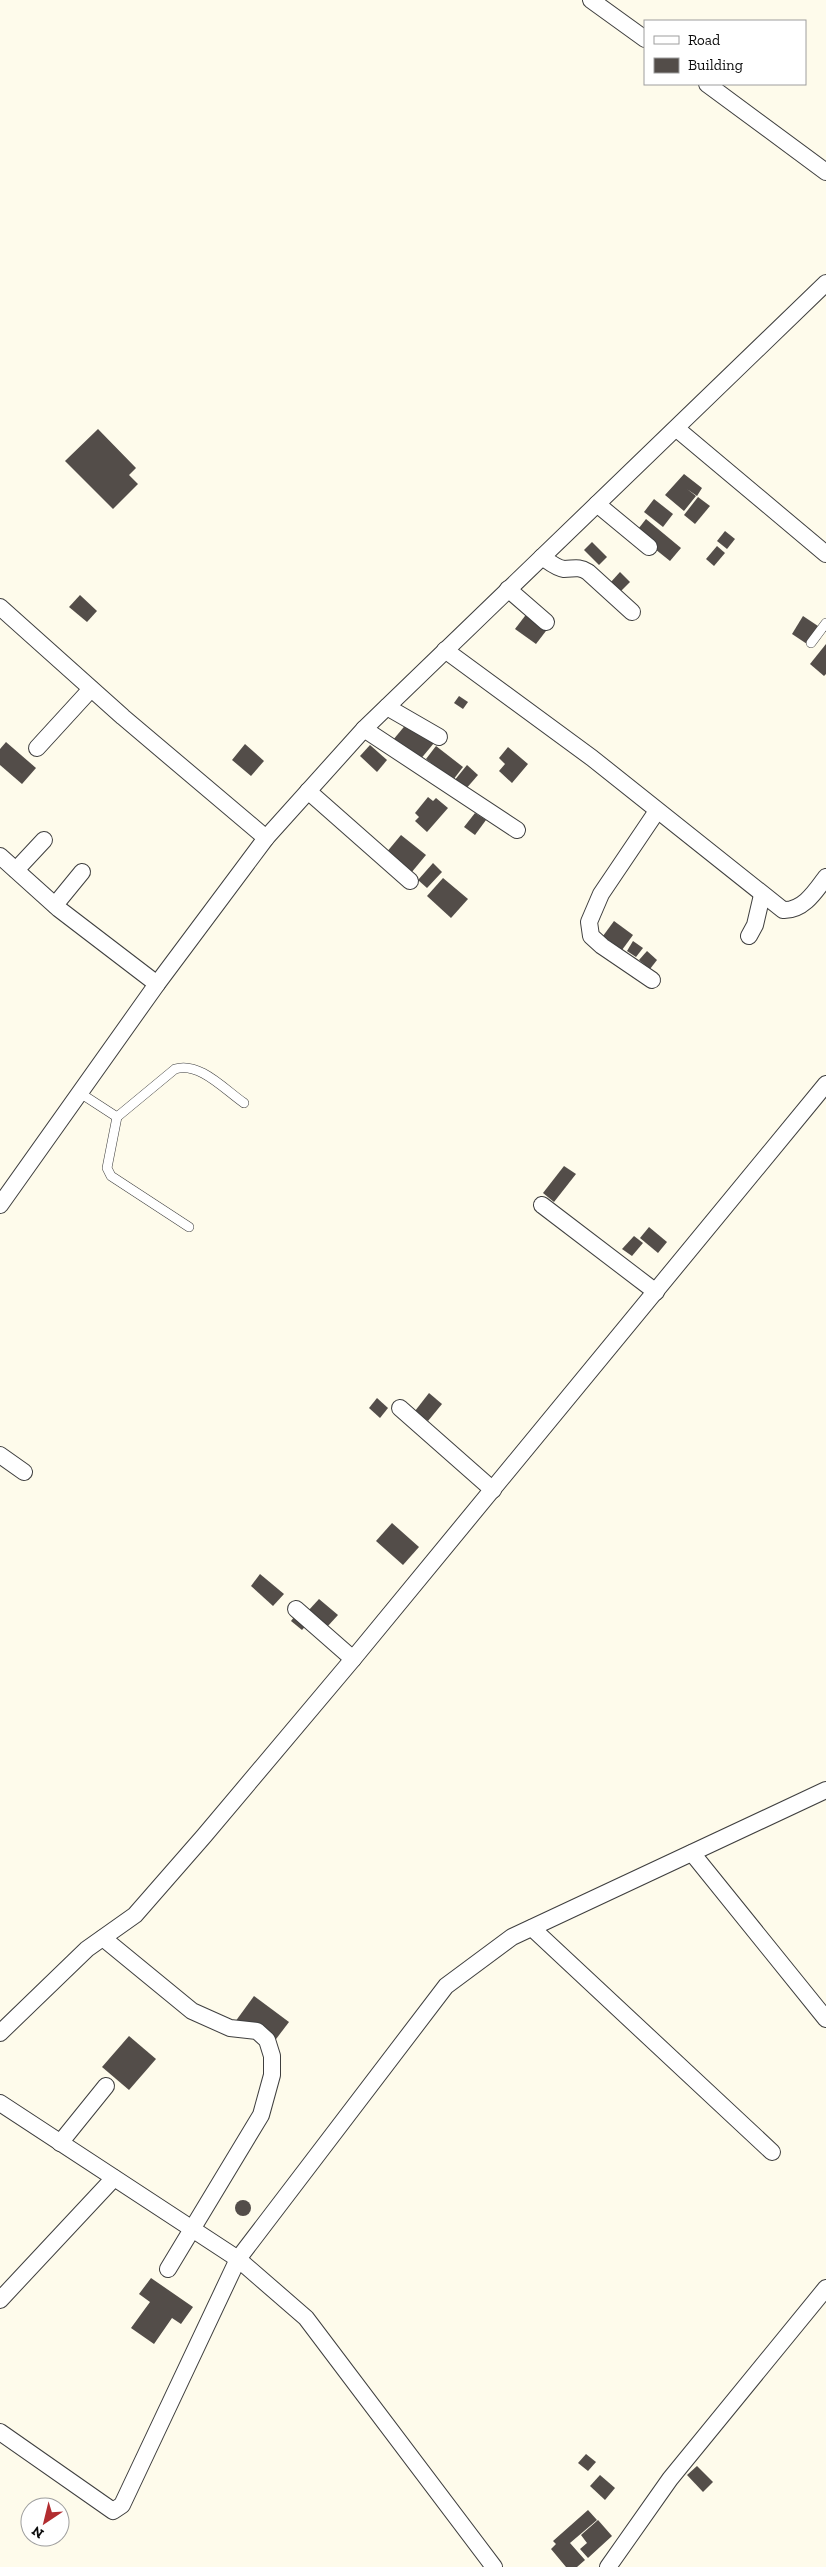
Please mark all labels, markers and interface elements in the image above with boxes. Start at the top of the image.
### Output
legend [644,20,806,85]
text: Road [688,31,721,49]
text: Building [688,56,743,74]
north arrow [20,2497,70,2547]
text: N [28,2522,47,2542]

